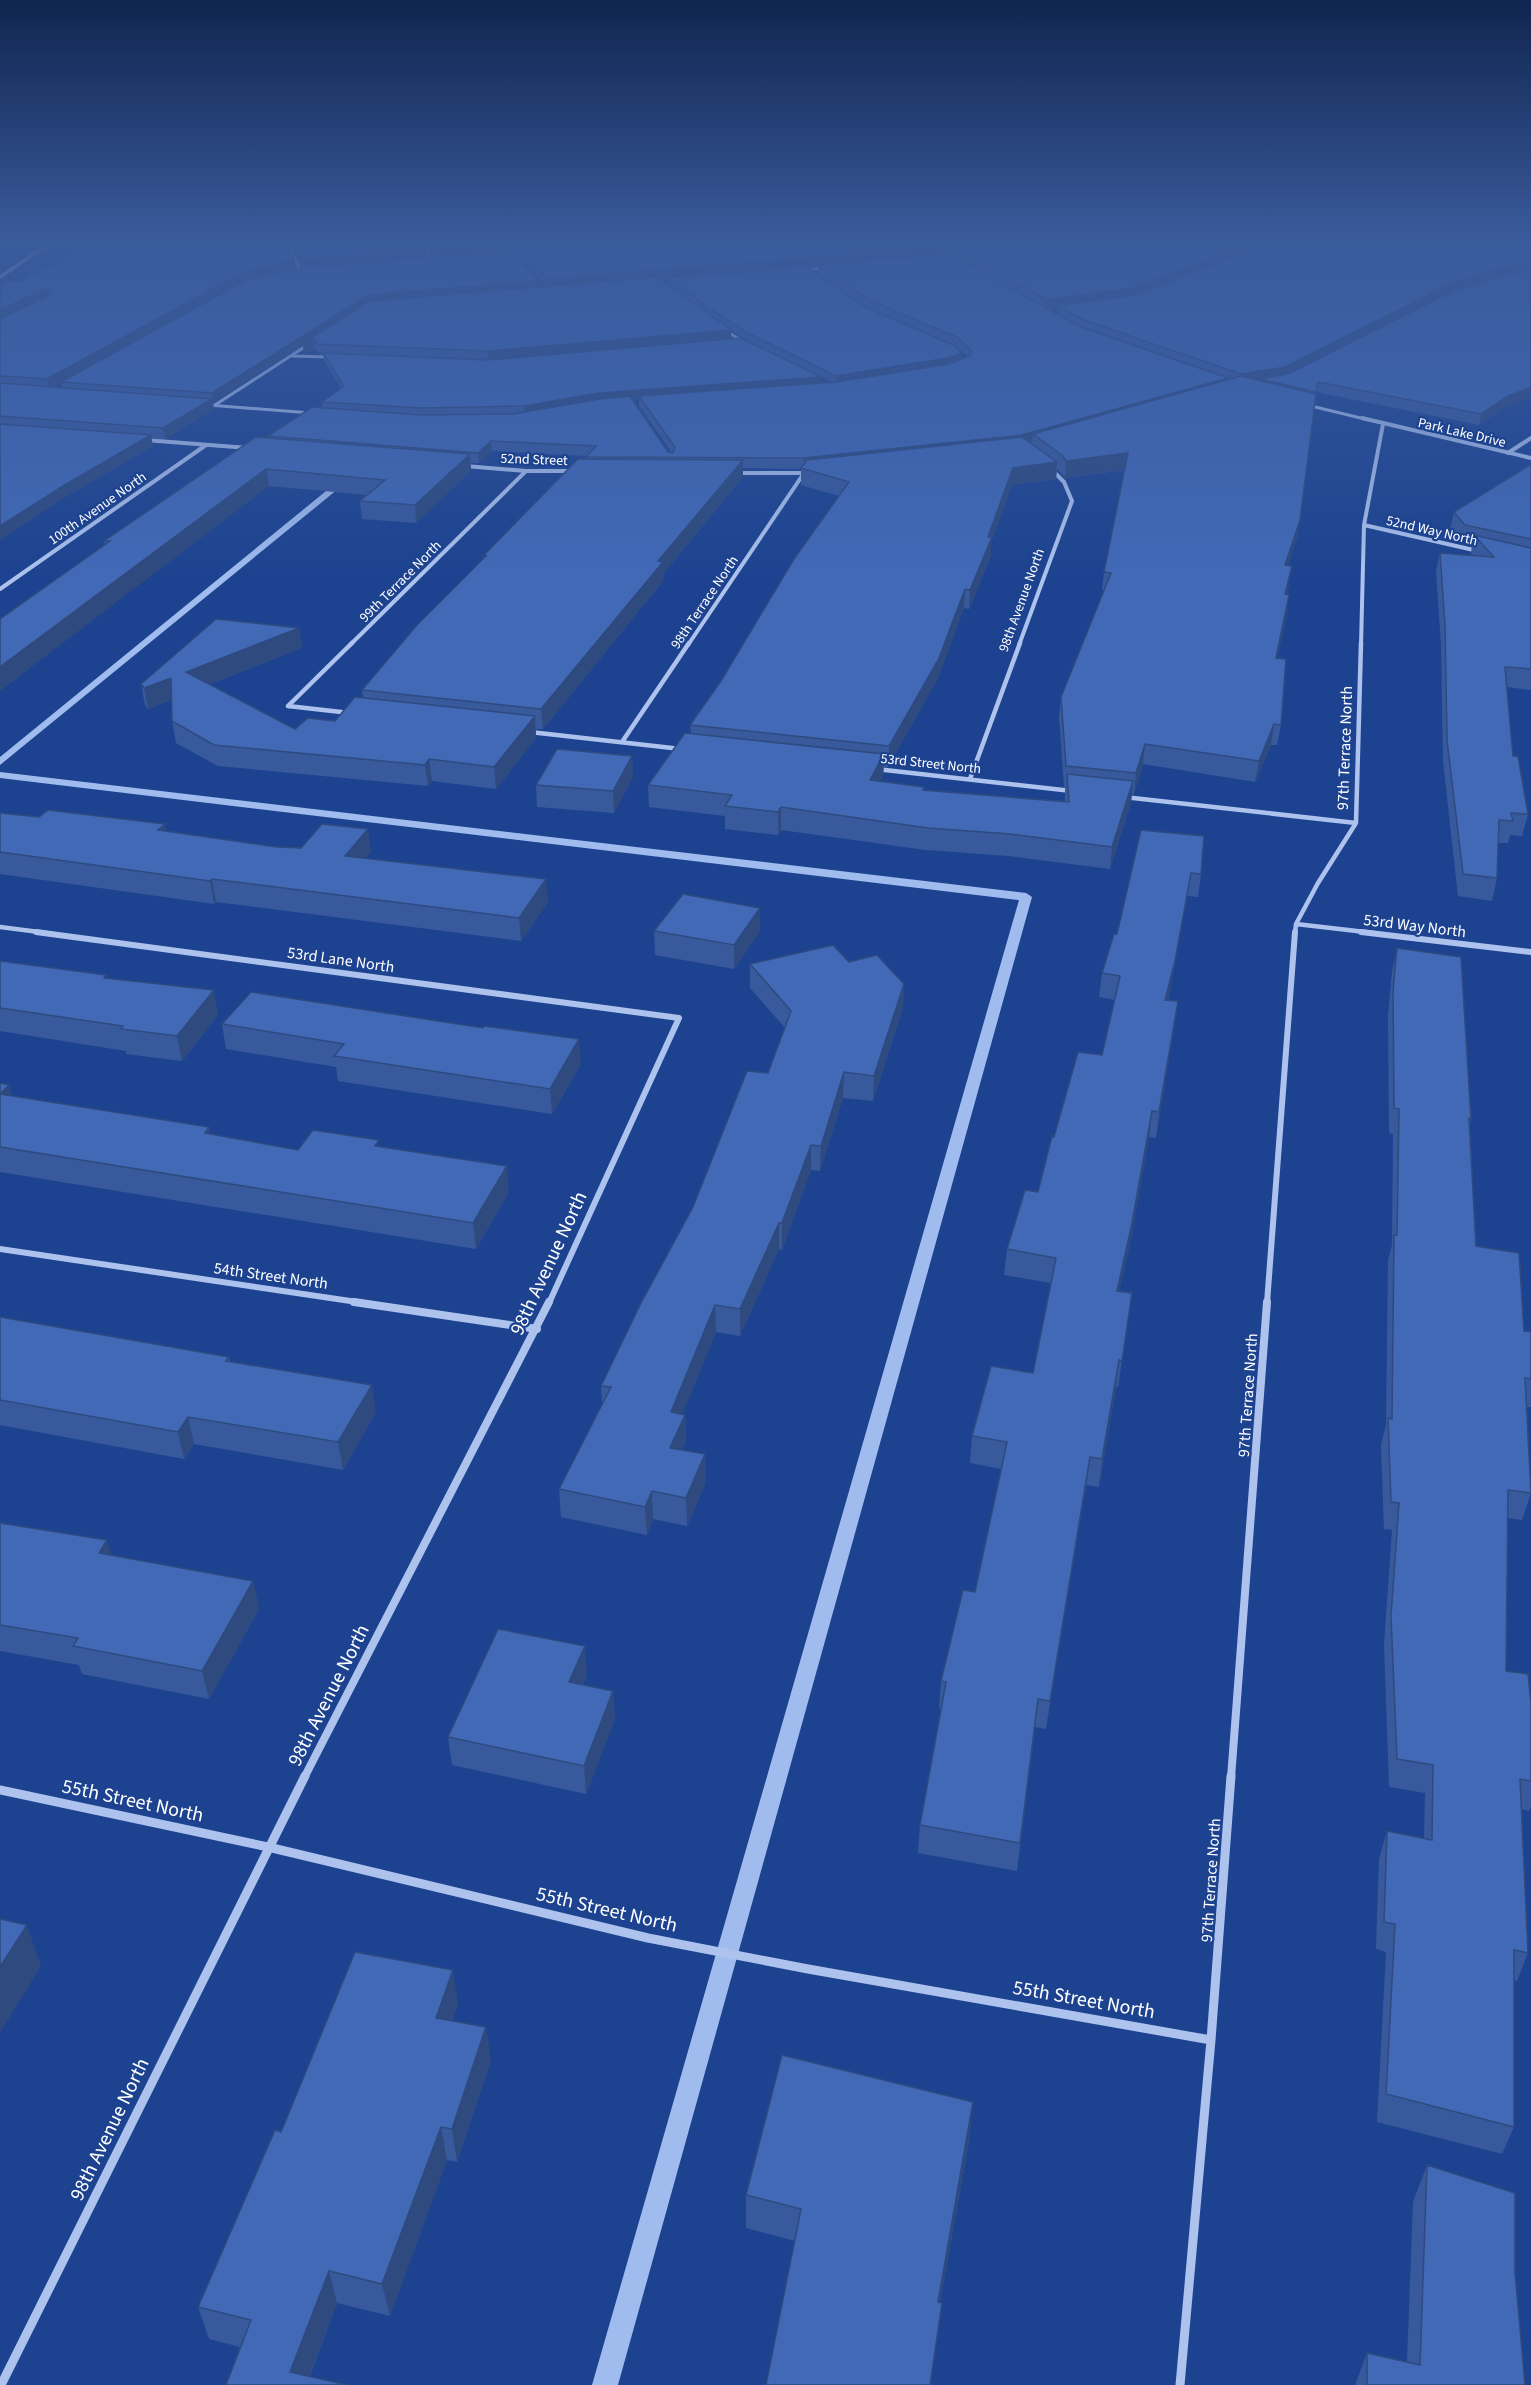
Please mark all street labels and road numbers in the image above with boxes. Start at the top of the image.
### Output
street label: Park Lake Drive [1416,413,1508,453]
street label: 52nd Street [500,449,568,471]
street label: 100th Avenue North [44,467,151,550]
street label: 52nd Way North [1384,511,1479,551]
street label: 99th Terrace North [355,536,446,627]
street label: 98th Avenue North [994,546,1050,655]
street label: 98th Terrace North [666,552,744,653]
street label: 97th Terrace North [1332,686,1358,811]
street label: 53rd Street North [880,749,982,779]
street label: 53rd Way North [1362,909,1467,943]
street label: 53rd Lane North [286,942,396,978]
street label: 98th Avenue North [503,1187,594,1340]
street label: 54th Street North [212,1257,329,1295]
street label: 97th Terrace North [1233,1332,1263,1458]
street label: 98th Avenue North [281,1620,377,1771]
street label: 55th Street North [59,1772,206,1830]
street label: 97th Terrace North [1196,1817,1226,1943]
street label: 55th Street North [533,1880,680,1940]
street label: 55th Street North [1010,1974,1157,2026]
street label: 98th Avenue North [63,2053,157,2205]

